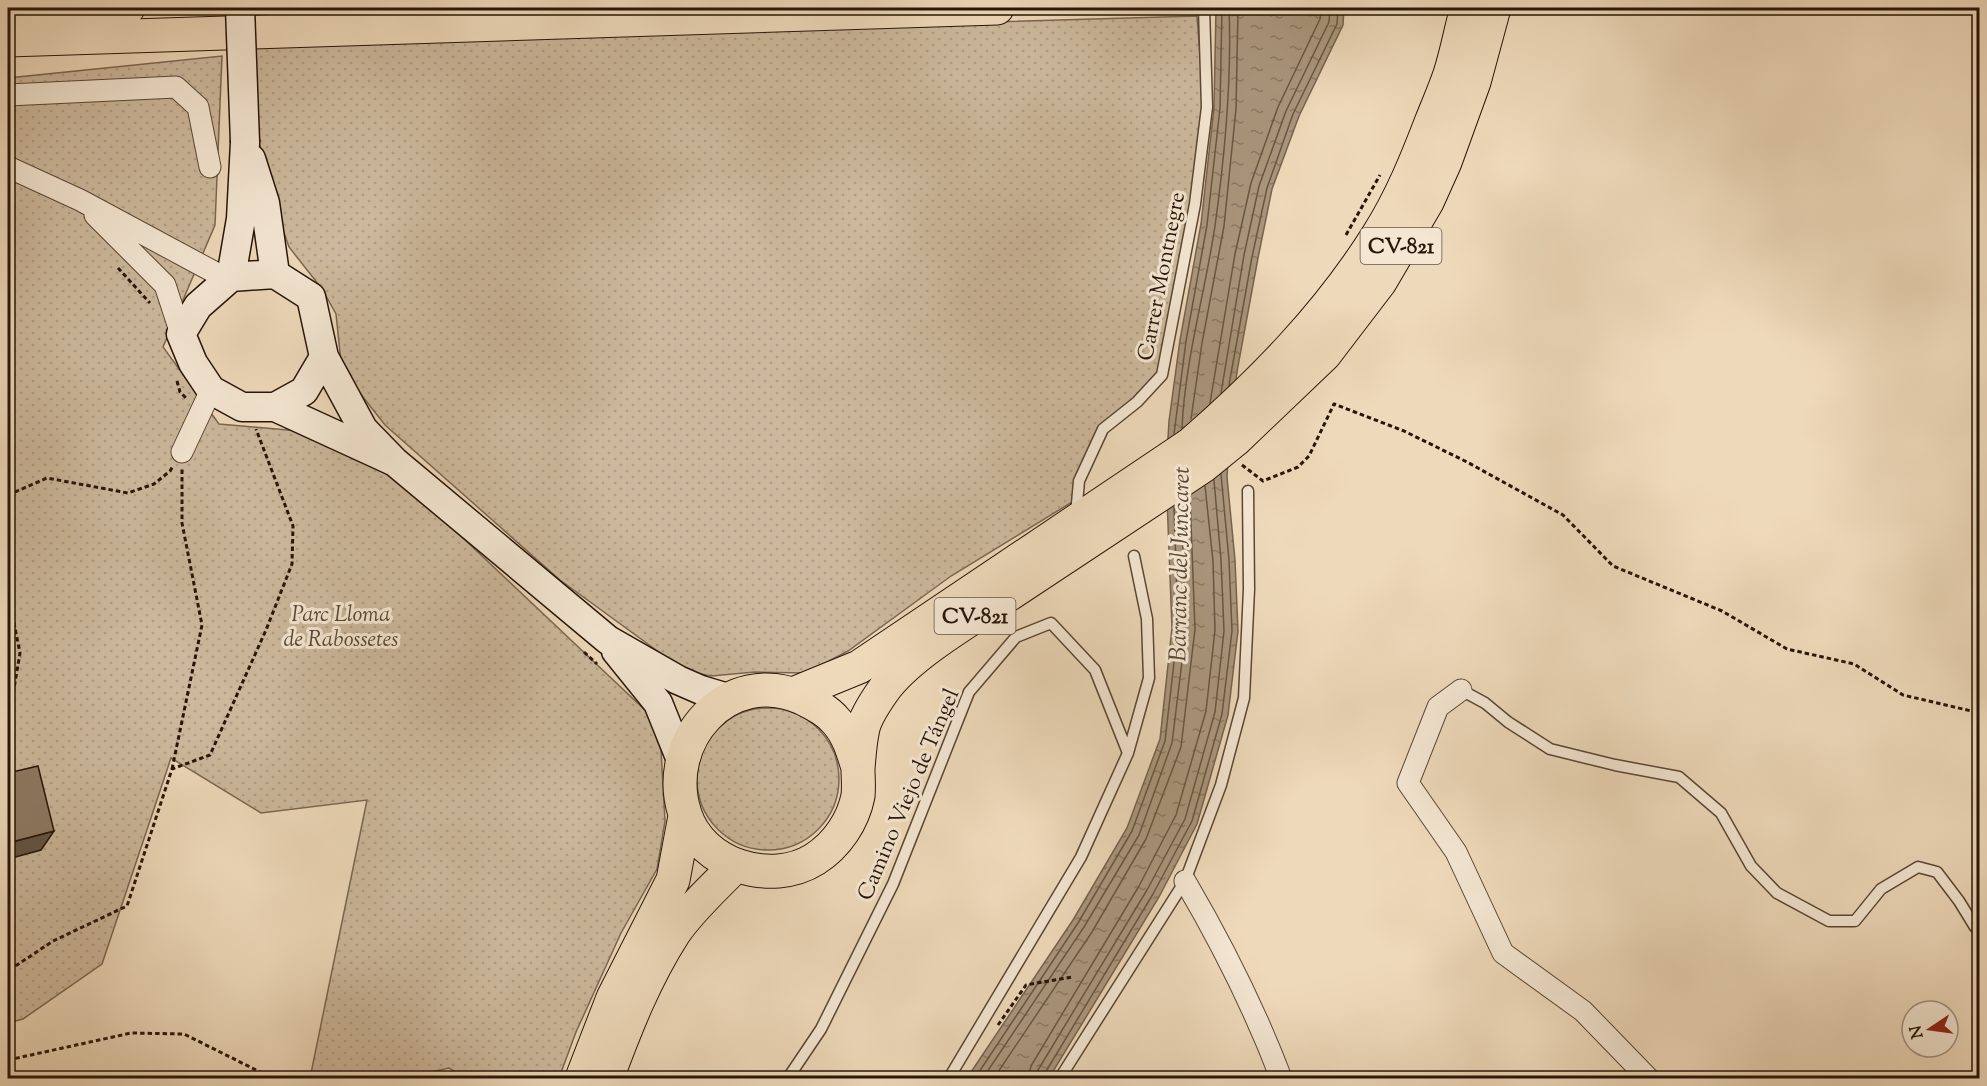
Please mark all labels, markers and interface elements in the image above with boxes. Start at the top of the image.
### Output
street label: Carrer Montnegre [1131,189,1195,364]
road number: CV-821 [1360,228,1442,264]
water label: Barranc del Juncaret [1162,466,1200,662]
road number: CV-821 [934,598,1016,634]
park label: Parc Lloma de Rabossetes [284,600,398,657]
street label: Camino Viejo de Tángel [851,684,969,906]
north arrow [1900,999,1960,1059]
text: N [1905,1023,1930,1041]

